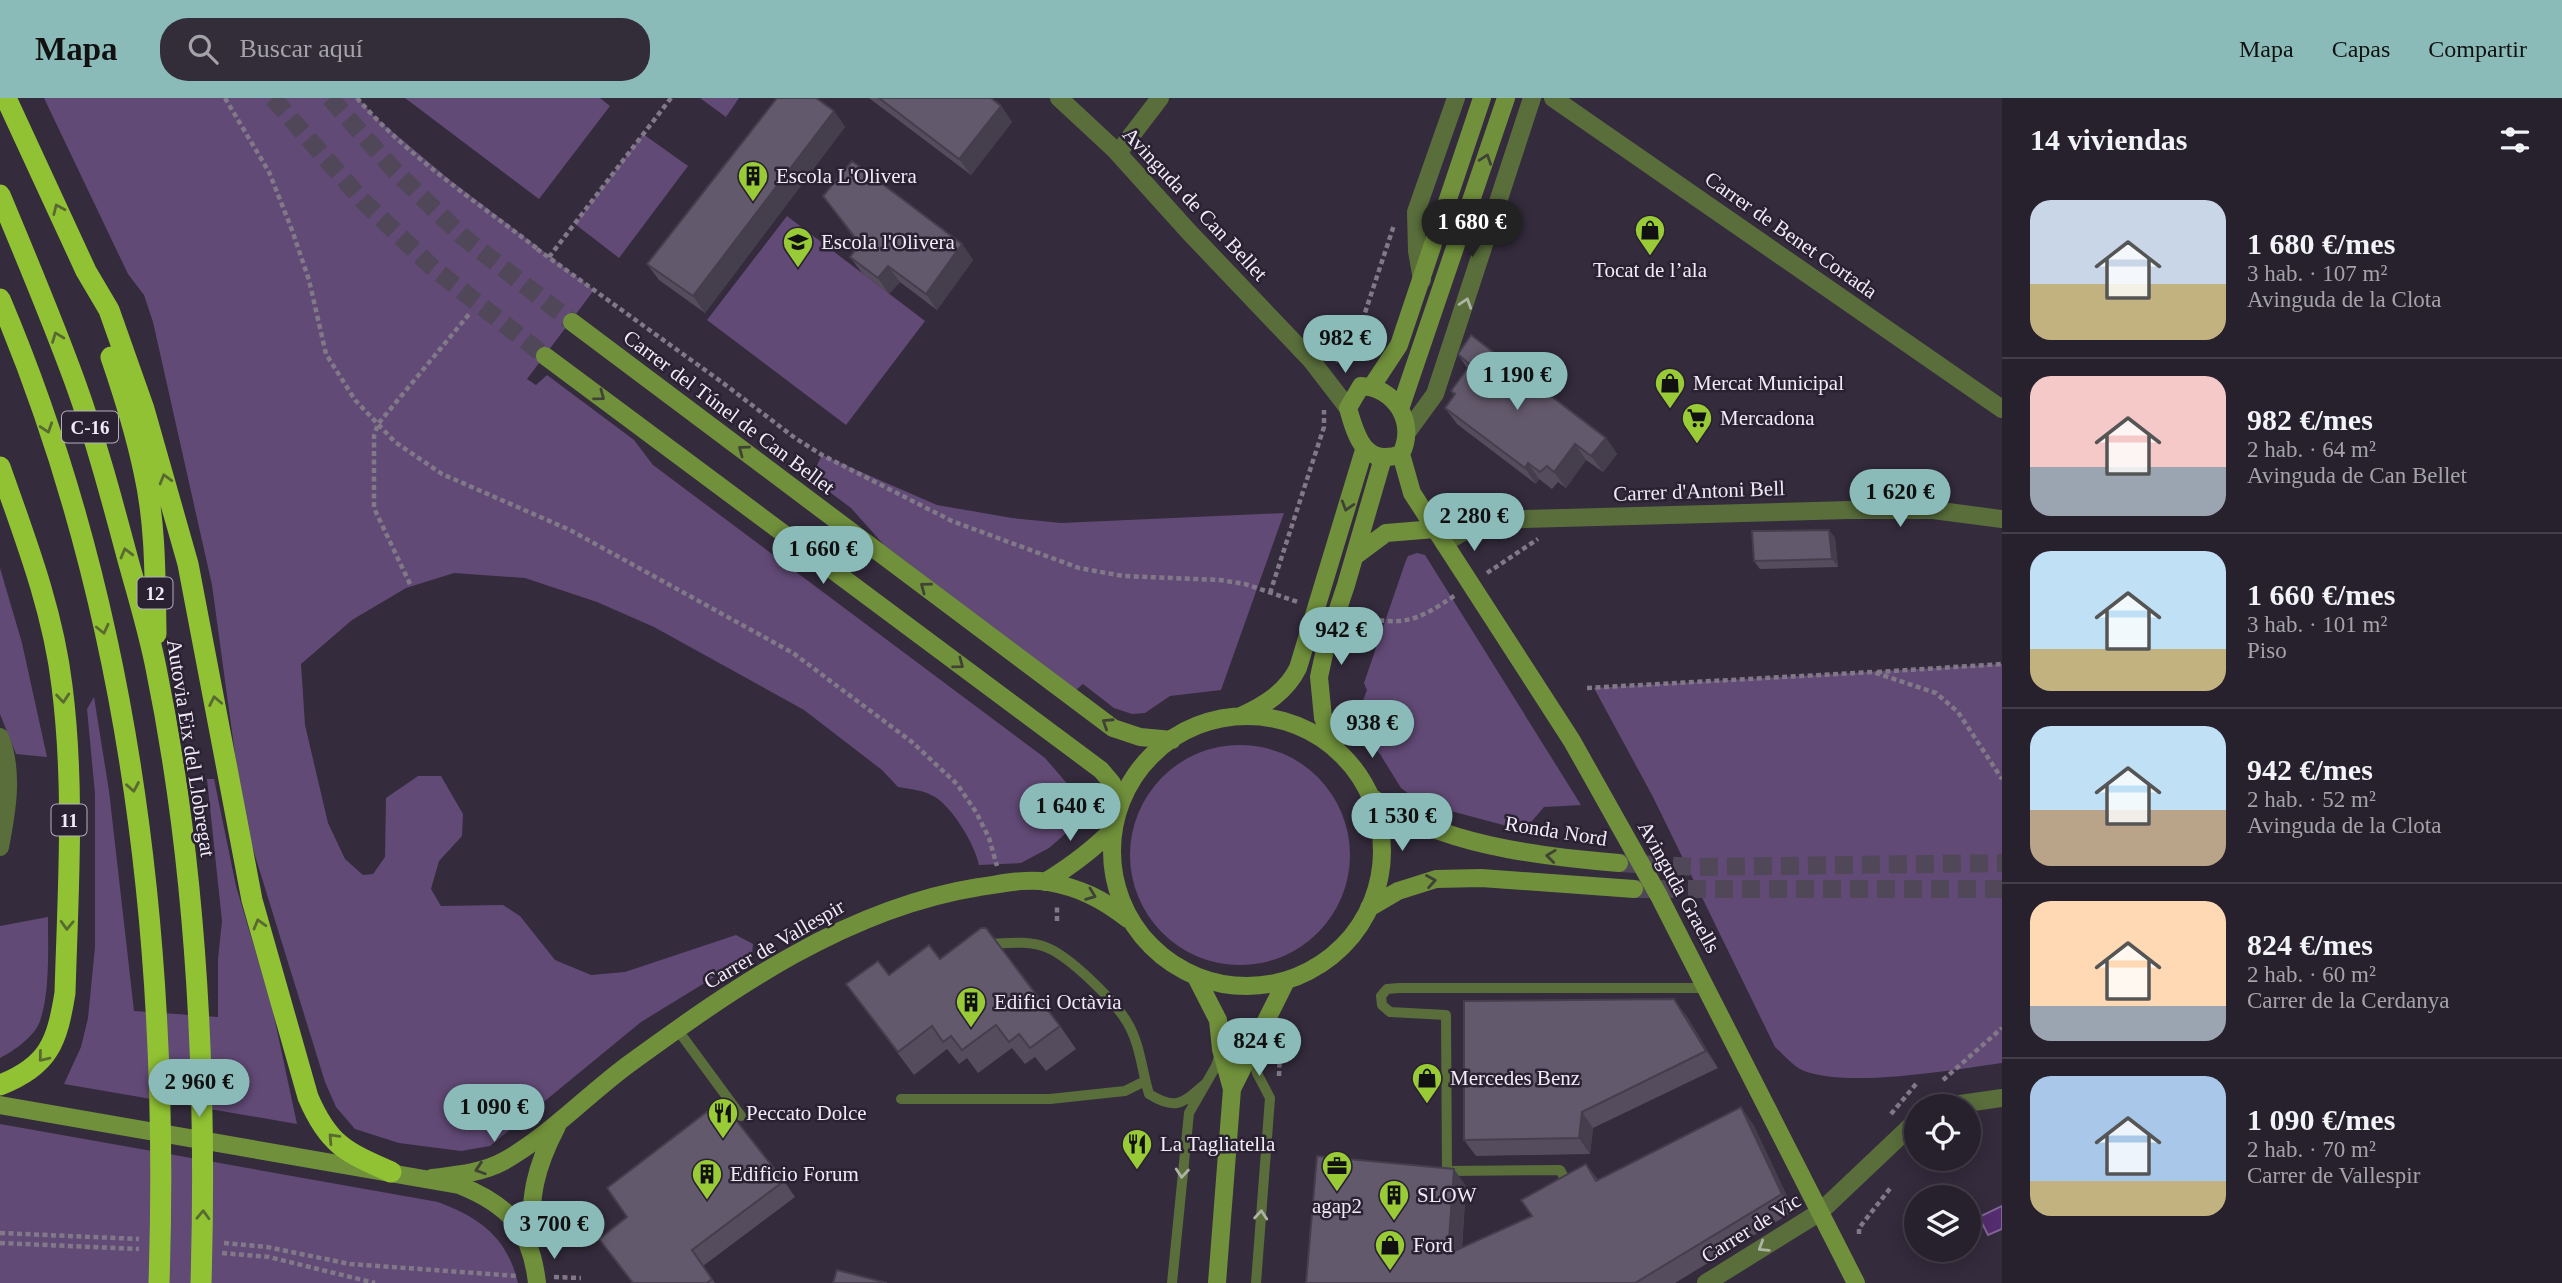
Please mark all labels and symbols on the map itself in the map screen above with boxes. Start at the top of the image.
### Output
street label: Avinguda de Can Bellet [1118,122,1272,286]
one-way arrow [1478,154,1492,166]
building icon: Escola L'Olivera [736,159,770,203]
place label: Escola L'Olivera [776,164,917,188]
street label: Carrer de Benet Cortada [1700,166,1882,304]
pin: 1 680 € [1407,200,1537,259]
one-way arrow [52,204,66,216]
shop icon: Tocat de l’ala [1633,213,1667,257]
school or university icon: Escola l'Olivera [781,225,815,269]
place label: Escola l'Olivera [821,230,955,254]
place label: Tocat de l’ala [1593,258,1708,282]
one-way arrow [1457,297,1472,309]
pin: 982 € [1296,316,1394,375]
street label: Carrer del Túnel de Can Bellet [619,325,839,499]
one-way arrow [52,331,66,343]
pin: 1 190 € [1452,352,1582,412]
shop icon: Mercat Municipal [1653,366,1687,410]
place label: Mercat Municipal [1693,371,1844,395]
one-way arrow [592,388,605,401]
supermarket icon: Mercadona [1680,401,1714,445]
place label: Mercadona [1720,406,1815,430]
road number: C-16 [62,412,118,442]
one-way arrow [39,421,53,433]
one-way arrow [738,446,751,459]
pin: 1 620 € [1835,470,1965,529]
one-way arrow [159,474,174,486]
street label: Carrer d'Antoni Bell [1613,476,1785,506]
pin: 2 280 € [1409,494,1539,553]
one-way arrow [1341,499,1356,511]
pin: 1 660 € [758,526,888,586]
one-way arrow [120,548,134,560]
road number: 12 [138,578,172,608]
one-way arrow [920,583,933,595]
pin: 942 € [1292,608,1390,667]
one-way arrow [95,623,110,635]
street label: Autovia Eix del Llobregat [162,638,220,859]
one-way arrow [951,656,964,668]
one-way arrow [55,693,70,704]
one-way arrow [208,695,223,707]
pin: 938 € [1323,700,1421,760]
one-way arrow [1102,719,1115,731]
one-way arrow [125,781,140,793]
pin: 1 640 € [1005,784,1135,843]
pin: 1 530 € [1337,794,1467,853]
road number: 11 [52,804,86,835]
street label: Ronda Nord [1503,811,1609,851]
street label: Avinguda Graells [1633,817,1725,957]
one-way arrow [1545,848,1557,863]
one-way arrow [1425,875,1437,890]
one-way arrow [1085,887,1097,901]
street label: Carrer de Vallespir [699,894,849,994]
one-way arrow [253,919,267,931]
one-way arrow [59,920,74,931]
building icon: Edifici Octàvia [954,985,988,1029]
place label: Edifici Octàvia [994,990,1122,1014]
pin: 824 € [1210,1018,1308,1078]
one-way arrow [39,1049,51,1062]
pin: 2 960 € [134,1060,264,1119]
shop icon: Mercedes Benz [1410,1061,1444,1105]
place label: Mercedes Benz [1450,1066,1580,1090]
pin: 1 090 € [429,1084,559,1144]
restaurant icon: Peccato Dolce [706,1096,740,1140]
place label: Peccato Dolce [746,1101,867,1125]
restaurant icon: La Tagliatella [1120,1127,1154,1171]
place label: La Tagliatella [1160,1132,1276,1156]
one-way arrow [328,1133,341,1146]
office icon: agap2 [1320,1149,1354,1193]
building icon: Edificio Forum [690,1157,724,1201]
one-way arrow [474,1161,486,1176]
place label: Edificio Forum [730,1162,859,1186]
one-way arrow [1175,1167,1190,1178]
building icon: SLOW [1377,1178,1411,1222]
place label: SLOW [1417,1183,1477,1207]
street label: Carrer de Vic [1697,1188,1805,1268]
place label: agap2 [1312,1194,1362,1218]
pin: 3 700 € [489,1202,619,1261]
one-way arrow [195,1209,211,1220]
one-way arrow [1253,1209,1268,1220]
shop icon: Ford [1373,1228,1407,1272]
place label: Ford [1413,1233,1453,1257]
one-way arrow [1757,1239,1770,1252]

